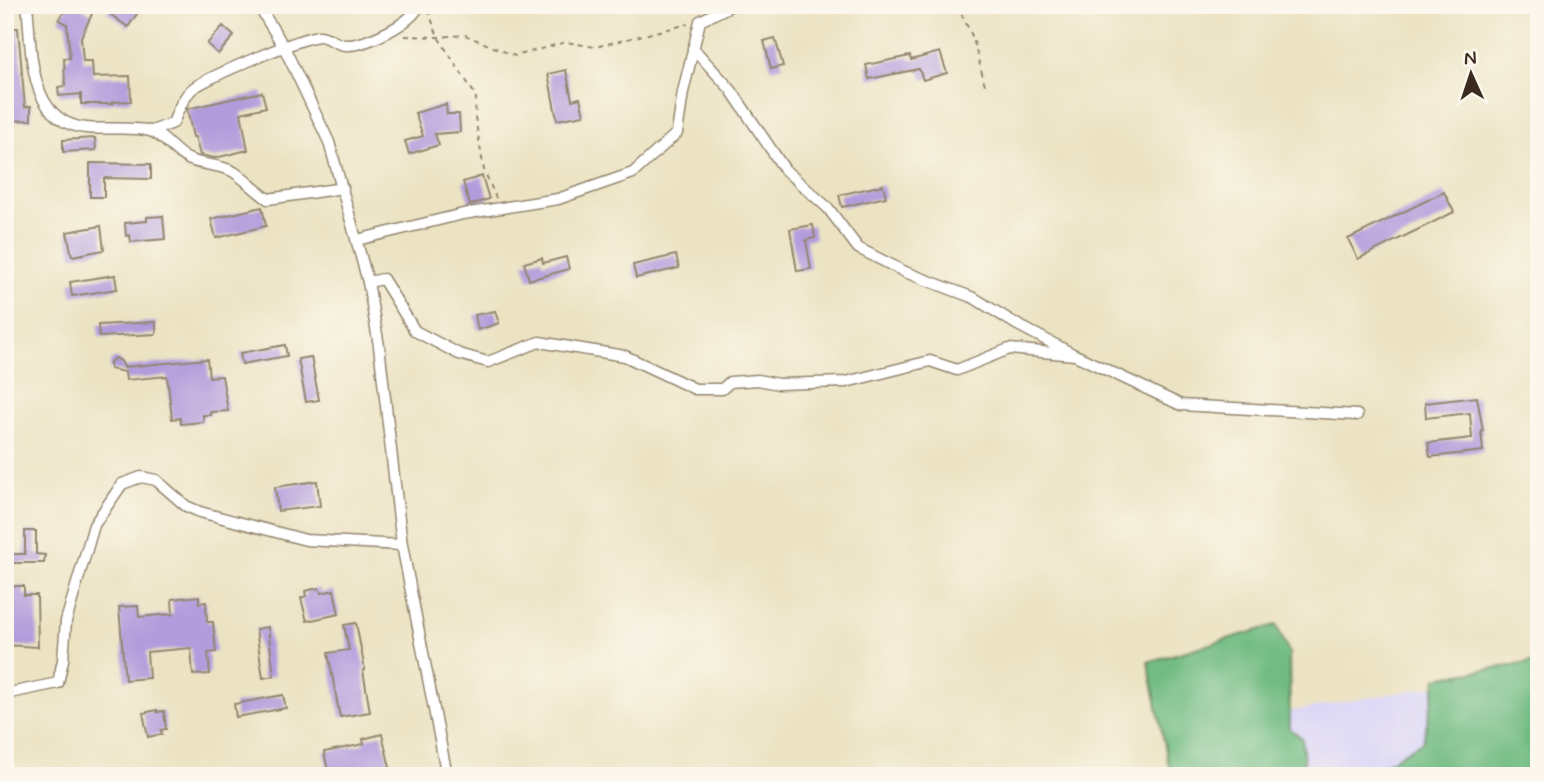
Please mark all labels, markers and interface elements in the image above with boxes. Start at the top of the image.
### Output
north arrow [1436,38,1506,108]
text: N [1463,46,1477,71]

